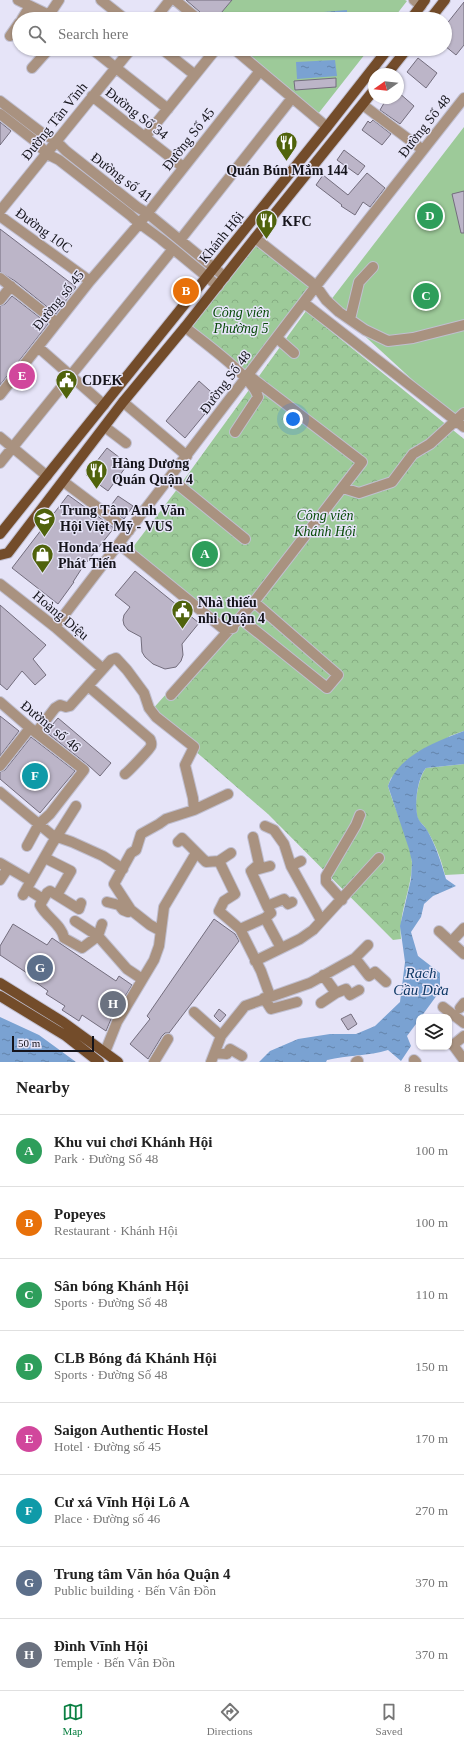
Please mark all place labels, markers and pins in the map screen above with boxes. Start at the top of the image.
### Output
restaurant icon: Quán Bún Mắm 144 [274,129,300,162]
place label: Quán Bún Mắm 144 [226,163,348,178]
pin: D [417,201,443,231]
restaurant icon: KFC [253,208,279,241]
place label: KFC [282,214,312,229]
pin: B [173,276,199,306]
pin: C [413,281,439,311]
pin: E [9,361,35,391]
public building icon: CDEK [54,367,80,400]
place label: CDEK [82,373,123,388]
place label: Hàng Dương Quán Quận 4 [112,456,193,487]
restaurant icon: Hàng Dương Quán Quận 4 [83,458,109,491]
place label: Trung Tâm Anh Văn Hội Việt Mỹ - VUS [60,503,185,534]
school or university icon: Trung Tâm Anh Văn Hội Việt Mỹ - VUS [31,505,57,538]
pin: A [192,539,218,569]
place label: Honda Head Phát Tiến [58,540,134,571]
shop icon: Honda Head Phát Tiến [30,542,56,575]
place label: Nhà thiếu nhi Quận 4 [198,595,265,626]
public building icon: Nhà thiếu nhi Quận 4 [170,597,196,630]
pin: F [22,761,48,791]
pin: G [27,953,53,983]
pin: H [100,989,126,1019]

